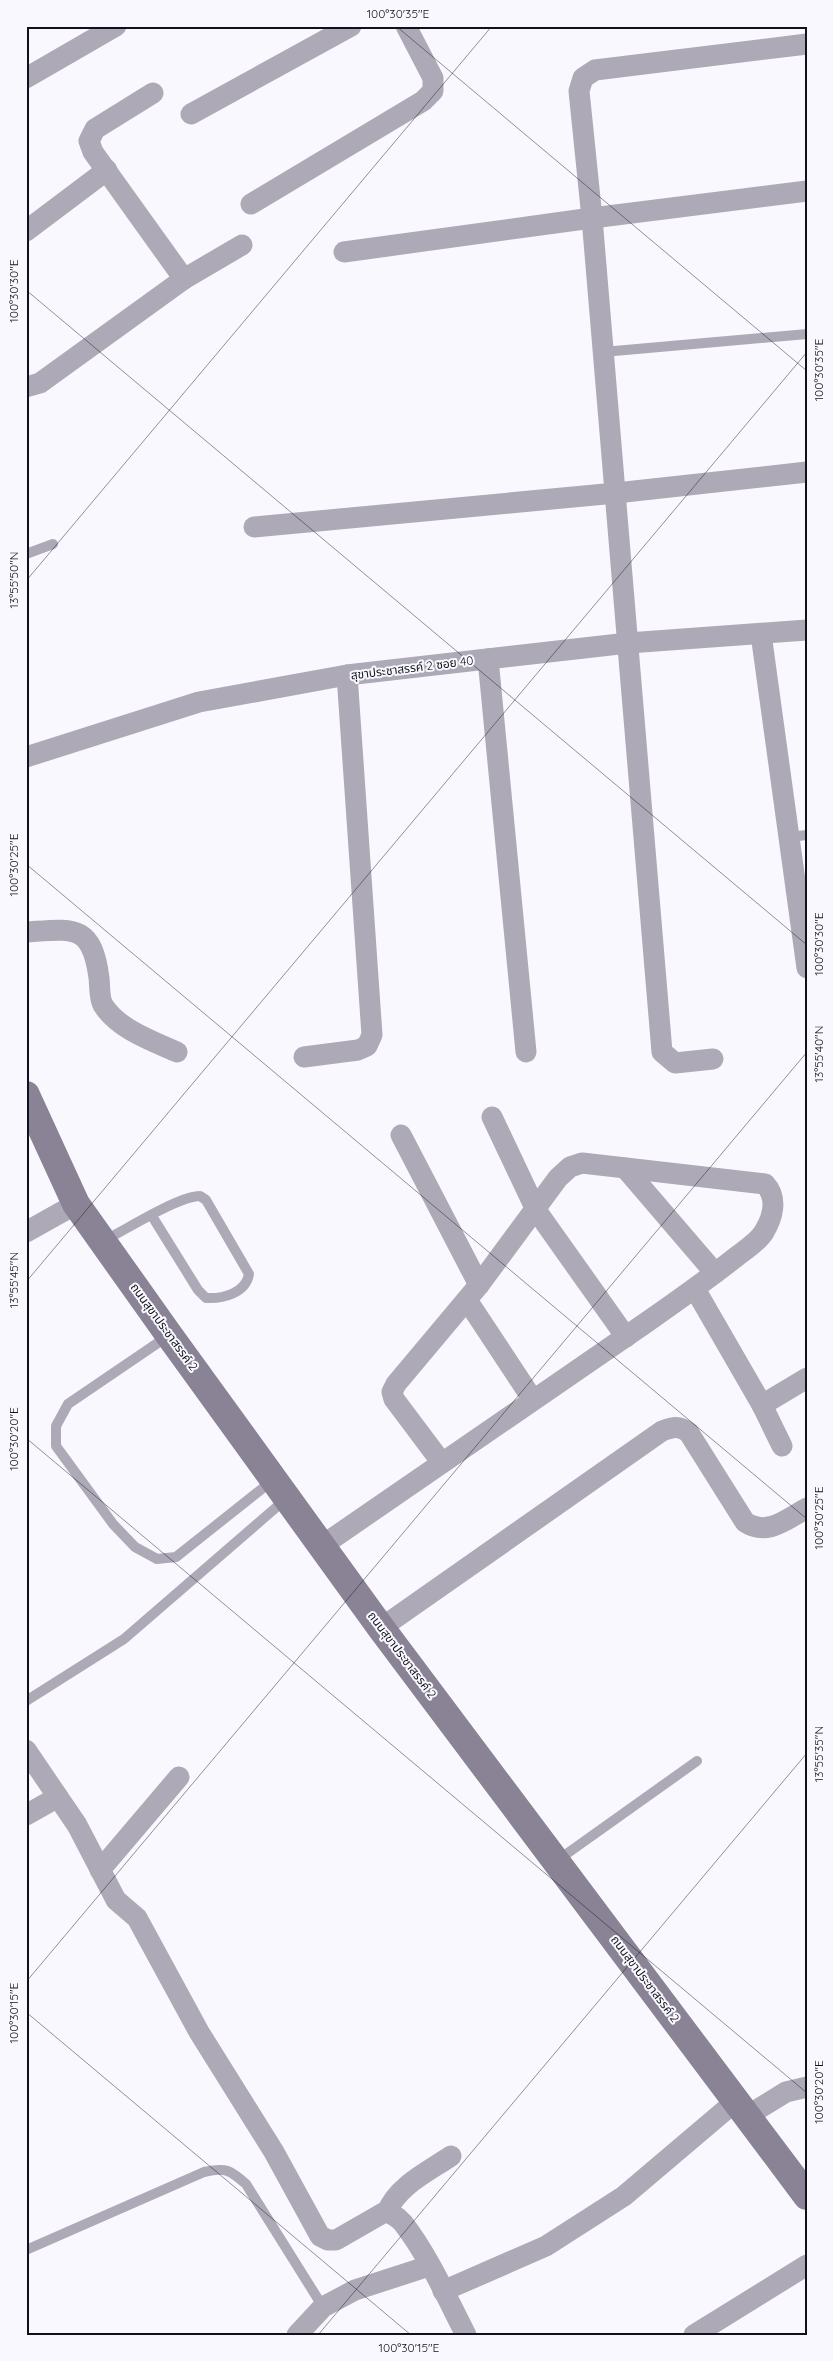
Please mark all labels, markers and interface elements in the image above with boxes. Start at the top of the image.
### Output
text: 100°30'35"E [367,6,430,21]
text: 100°30'30"E [6,259,21,323]
text: 100°30'35"E [811,338,826,401]
text: 13°55'50"N [6,551,21,609]
street label: สุขาประชาสรรค์ 2 ซอย 40 [350,653,474,682]
text: 100°30'25"E [6,833,21,897]
text: 100°30'30"E [811,912,826,976]
text: 13°55'40"N [811,1026,826,1082]
text: 13°55'45"N [6,1252,21,1308]
street label: ถนนสุขาประชาสรรค์ 2 [128,1280,201,1374]
text: 100°30'20"E [6,1407,21,1471]
text: 100°30'25"E [811,1486,826,1550]
street label: ถนนสุขาประชาสรรค์ 2 [365,1608,440,1701]
text: 13°55'35"N [811,1726,826,1782]
street label: ถนนสุขาประชาสรรค์ 2 [608,1932,683,2025]
text: 100°30'15"E [6,1982,21,2043]
text: 100°30'20"E [811,2060,826,2124]
text: 100°30'15"E [379,2340,440,2355]

